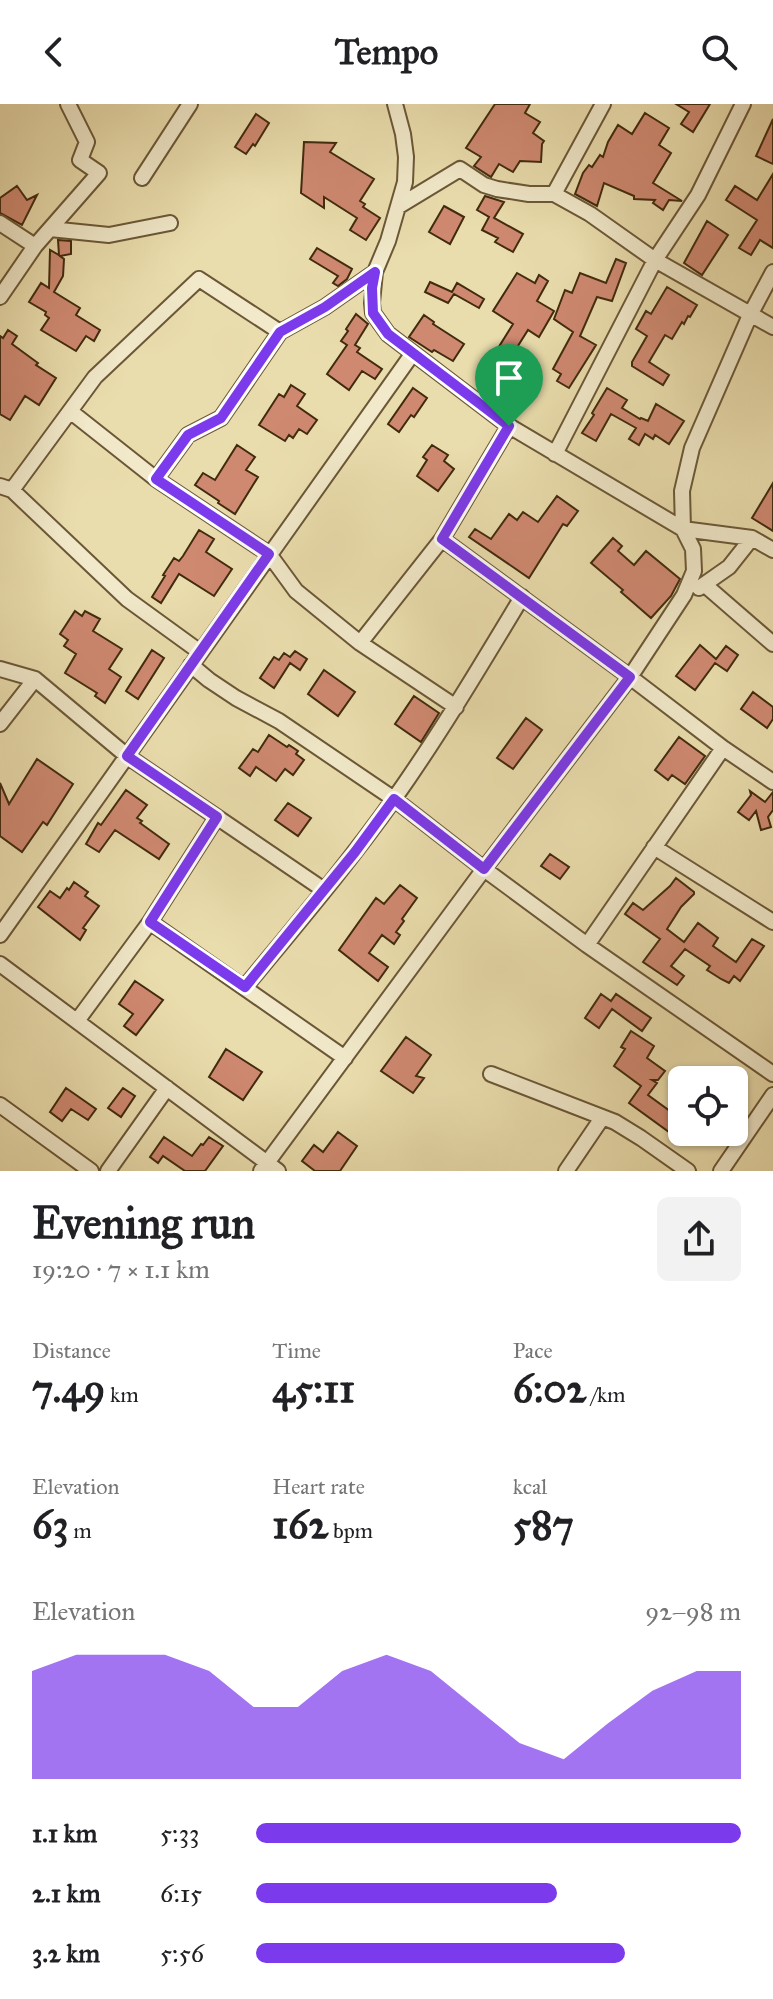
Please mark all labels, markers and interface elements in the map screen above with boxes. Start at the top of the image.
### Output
icon: back [32,30,76,74]
text: Tempo [335,30,438,74]
icon: search [697,30,741,74]
pin [475,344,543,426]
icon: arrive [487,356,531,400]
map controls [668,1066,748,1146]
button: locate [668,1066,748,1146]
text: Evening run [32,1196,255,1250]
button: share [657,1197,741,1281]
text: 19:20 · 7 × 1.1 km [32,1253,210,1285]
text: Distance [32,1337,111,1364]
text: Time [272,1337,321,1364]
text: Pace [513,1337,553,1364]
text: 7.49 [32,1364,105,1413]
text: 45:11 [272,1364,355,1413]
text: 6:02 [513,1364,586,1413]
text: km [105,1381,139,1408]
text: /km [586,1381,626,1408]
text: Elevation [32,1473,119,1500]
text: Heart rate [272,1473,365,1500]
text: kcal [513,1473,547,1500]
text: 63 [32,1500,69,1549]
text: 162 [272,1500,328,1549]
text: 587 [513,1500,574,1549]
text: m [69,1517,92,1544]
text: bpm [328,1517,373,1544]
text: Elevation [32,1595,135,1627]
text: 92–98 m [645,1595,741,1627]
text: 1.1 km [32,1817,97,1849]
text: 5:33 [160,1817,199,1849]
text: 2.1 km [32,1877,101,1909]
text: 6:15 [160,1877,202,1909]
text: 3.2 km [32,1937,100,1969]
text: 5:56 [160,1937,204,1969]

